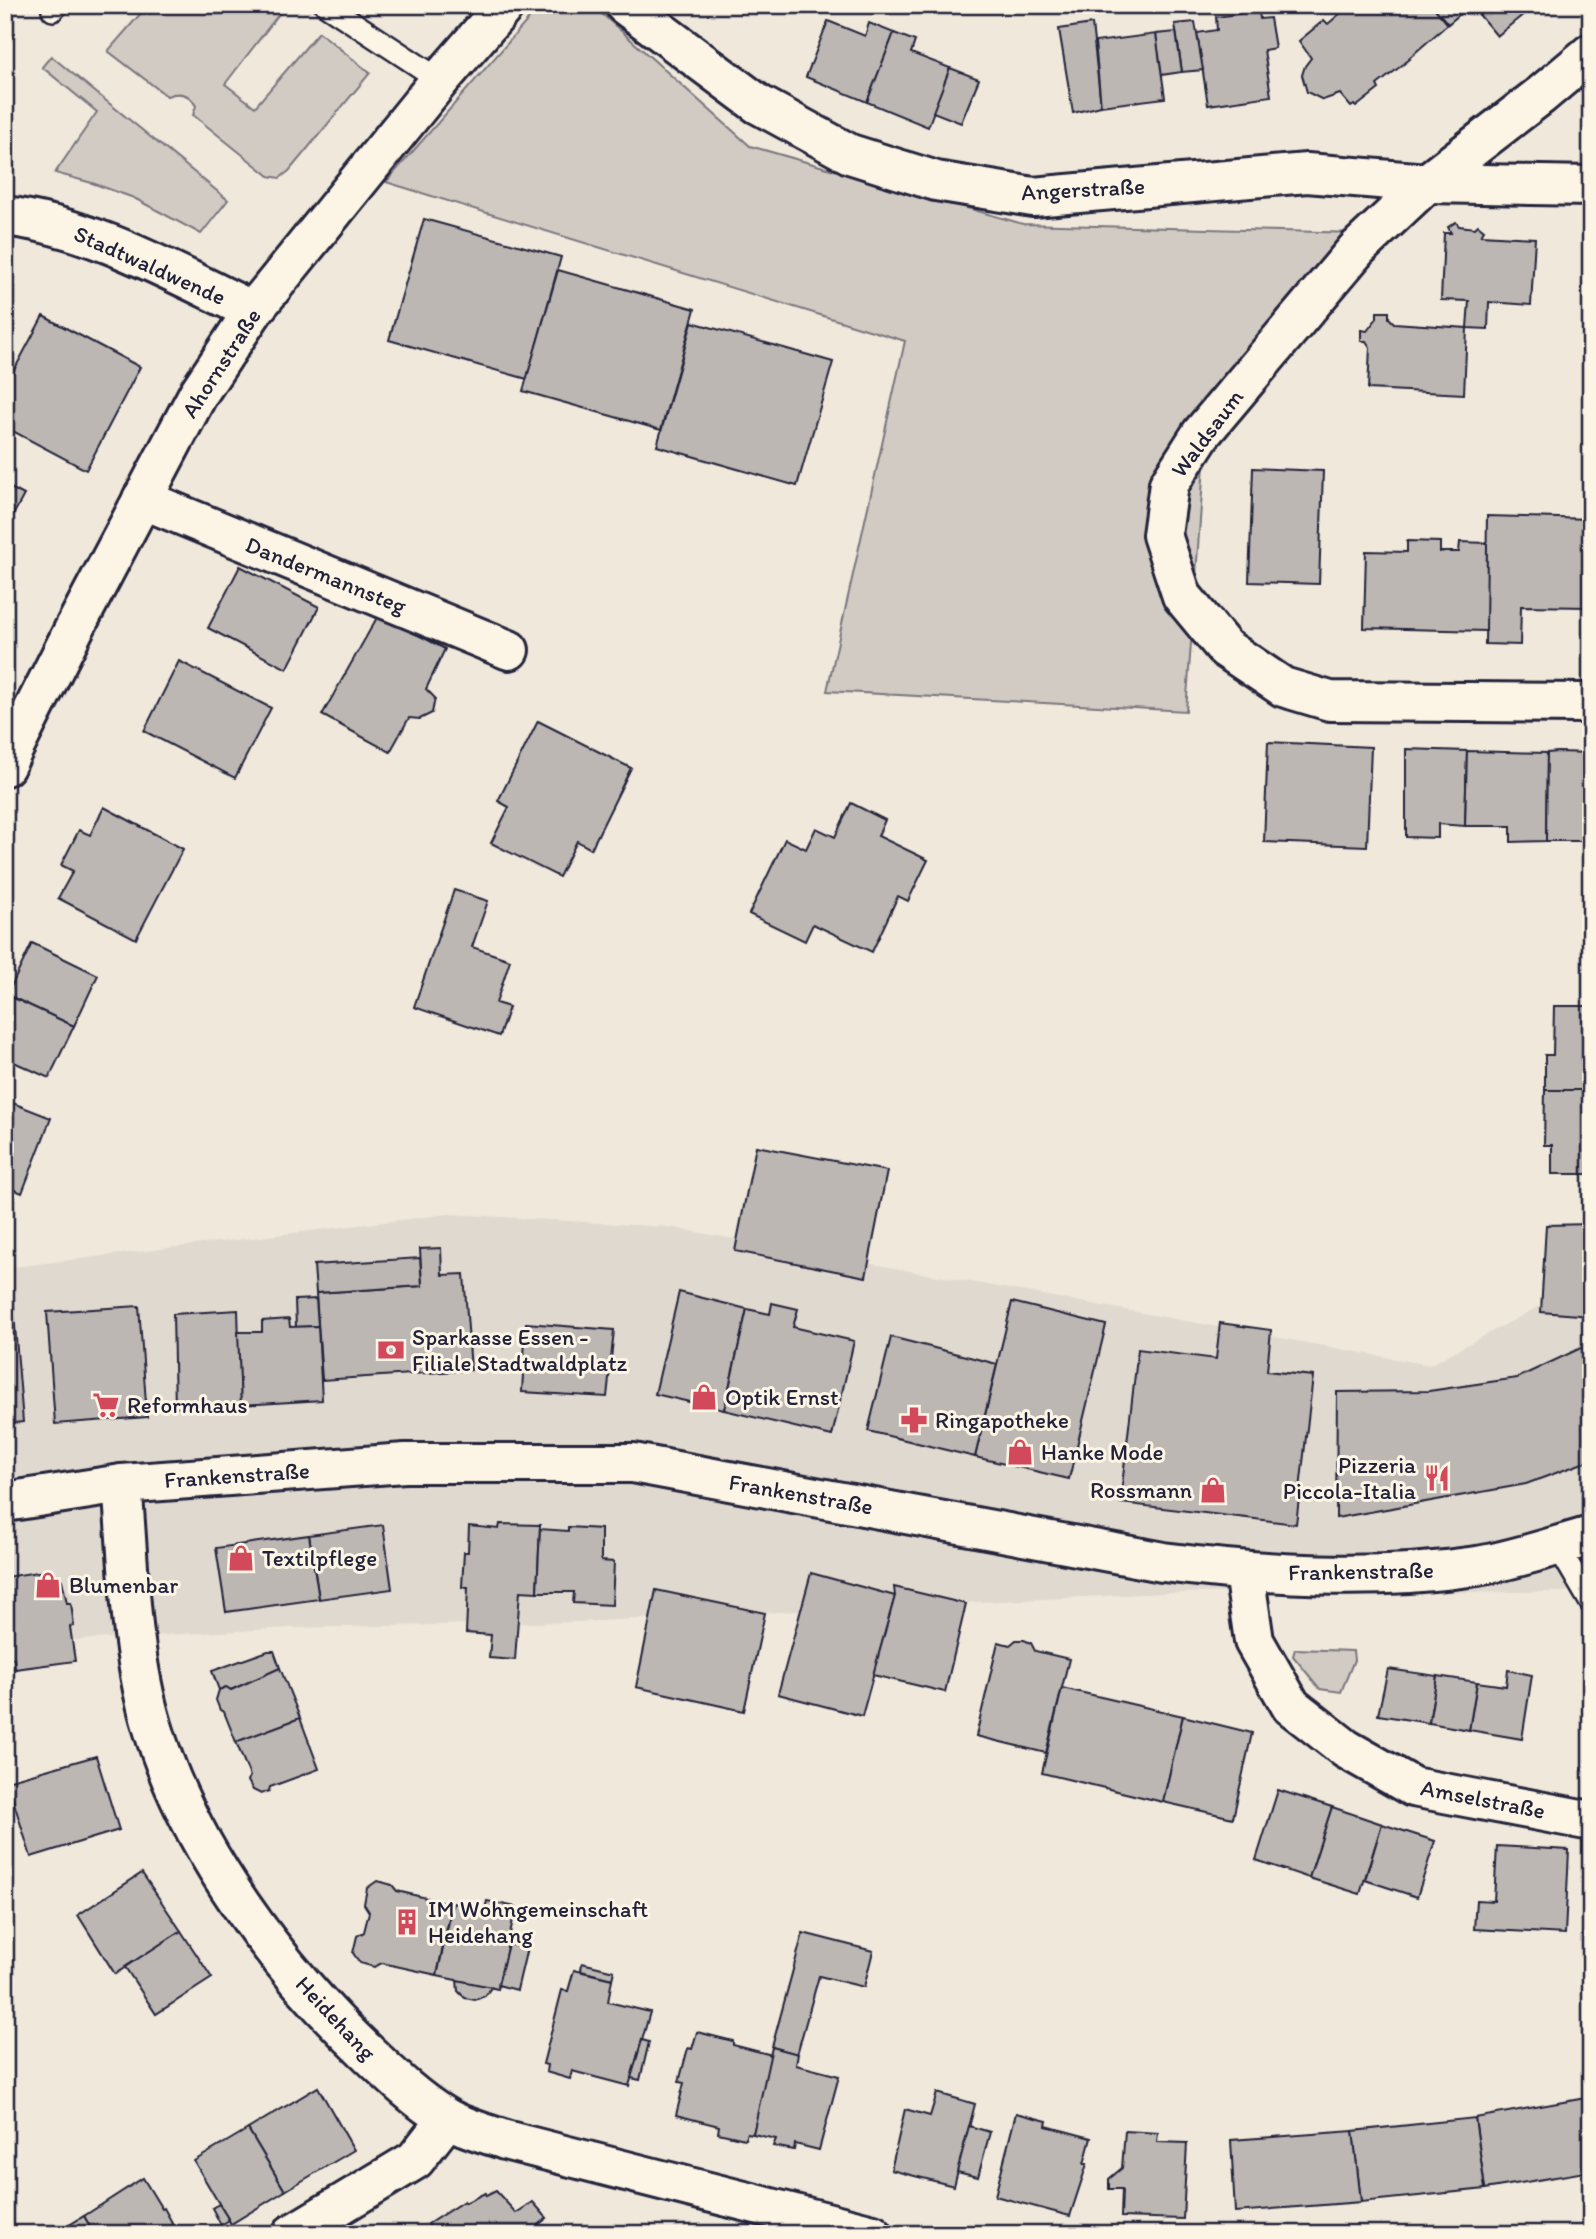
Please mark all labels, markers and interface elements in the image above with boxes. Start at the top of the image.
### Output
street label: Angerstraße [1020,172,1146,206]
street label: Stadtwaldwende [70,219,230,311]
street label: Ahornstraße [175,303,267,423]
street label: Waldsaum [1165,383,1249,483]
street label: Dandermannsteg [242,530,411,620]
place label: Sparkasse Essen - Filiale Stadtwaldplatz [412,1323,628,1377]
bank icon: Sparkasse Essen - Filiale Stadtwaldplatz [376,1335,406,1365]
shop icon: Optik Ernst [689,1382,719,1412]
place label: Optik Ernst [725,1383,839,1411]
supermarket icon: Reformhaus [91,1390,121,1420]
place label: Reformhaus [127,1391,247,1419]
pharmacy icon: Ringapotheke [899,1405,929,1435]
place label: Ringapotheke [935,1406,1069,1434]
shop icon: Hanke Mode [1005,1437,1035,1467]
place label: Hanke Mode [1041,1438,1163,1466]
place label: Pizzeria Piccola-Italia [1283,1451,1416,1505]
street label: Frankenstraße [163,1456,311,1494]
restaurant icon: Pizzeria Piccola-Italia [1422,1463,1452,1493]
street label: Frankenstraße [727,1468,875,1520]
shop icon: Rossmann [1198,1475,1228,1505]
place label: Rossmann [1090,1476,1192,1504]
shop icon: Textilpflege [226,1543,256,1573]
place label: Textilpflege [262,1544,377,1572]
street label: Frankenstraße [1288,1556,1434,1586]
shop icon: Blumenbar [33,1570,63,1600]
place label: Blumenbar [69,1571,178,1599]
street label: Amselstraße [1418,1773,1548,1825]
place label: IM Wohngemeinschaft Heidehang [428,1895,648,1949]
building icon: IM Wohngemeinschaft Heidehang [392,1907,422,1937]
street label: Heidehang [290,1970,382,2066]

